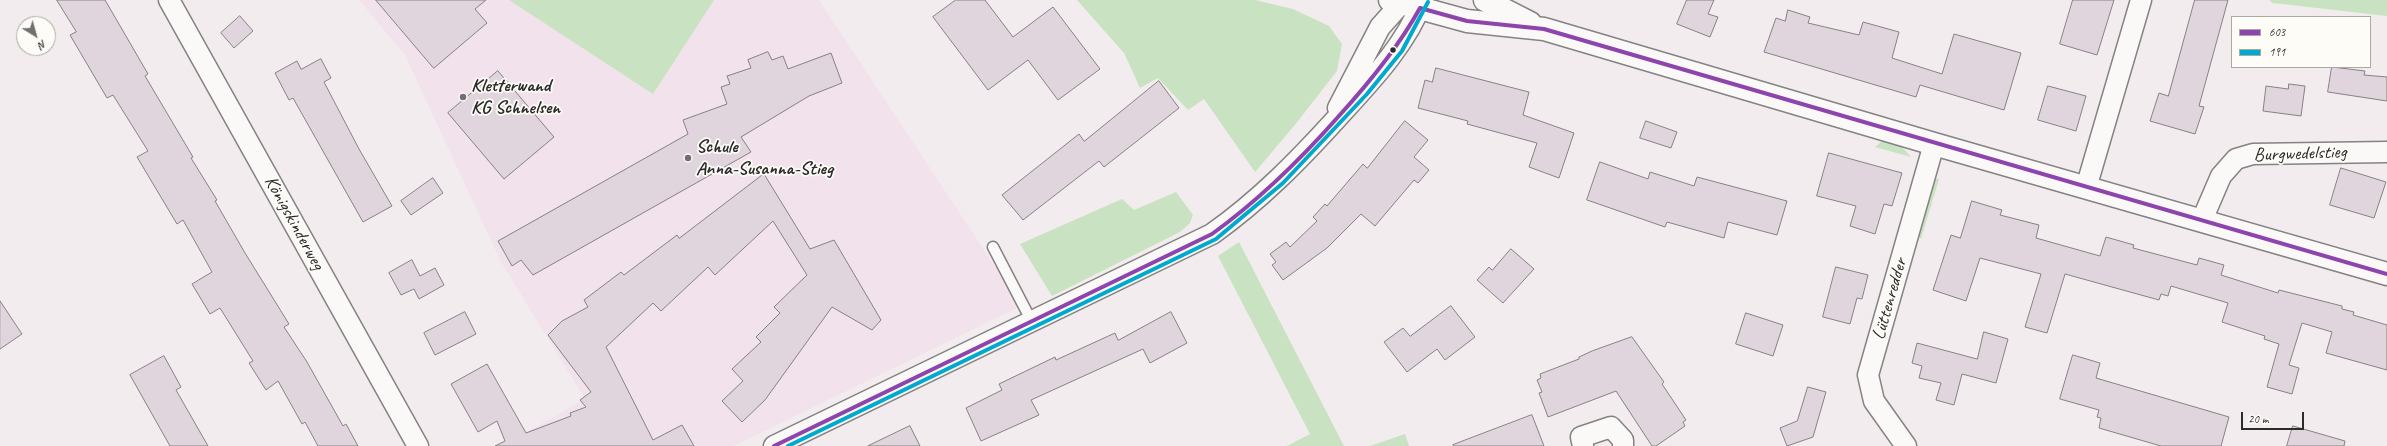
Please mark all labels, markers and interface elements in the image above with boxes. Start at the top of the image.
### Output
north arrow [16,16,56,56]
legend [2231,16,2371,68]
text: 603 [2269,24,2285,40]
text: N [36,37,50,52]
text: 191 [2269,44,2285,60]
unlabelled marker [1388,45,1398,55]
place label: Kletterwand KG Schnelsen [471,75,560,119]
marker: Kletterwand KG Schnelsen [458,92,468,102]
place label: Schule Anna-Susanna-Stieg [696,136,833,180]
street label: Burgwedelstieg [2253,141,2347,167]
marker: Schule Anna-Susanna-Stieg [683,153,693,163]
street label: Königskinderweg [259,172,329,274]
street label: Lüttenredder [1868,256,1912,342]
scale bar [2243,404,2306,430]
text: 20 m [2248,411,2268,427]

